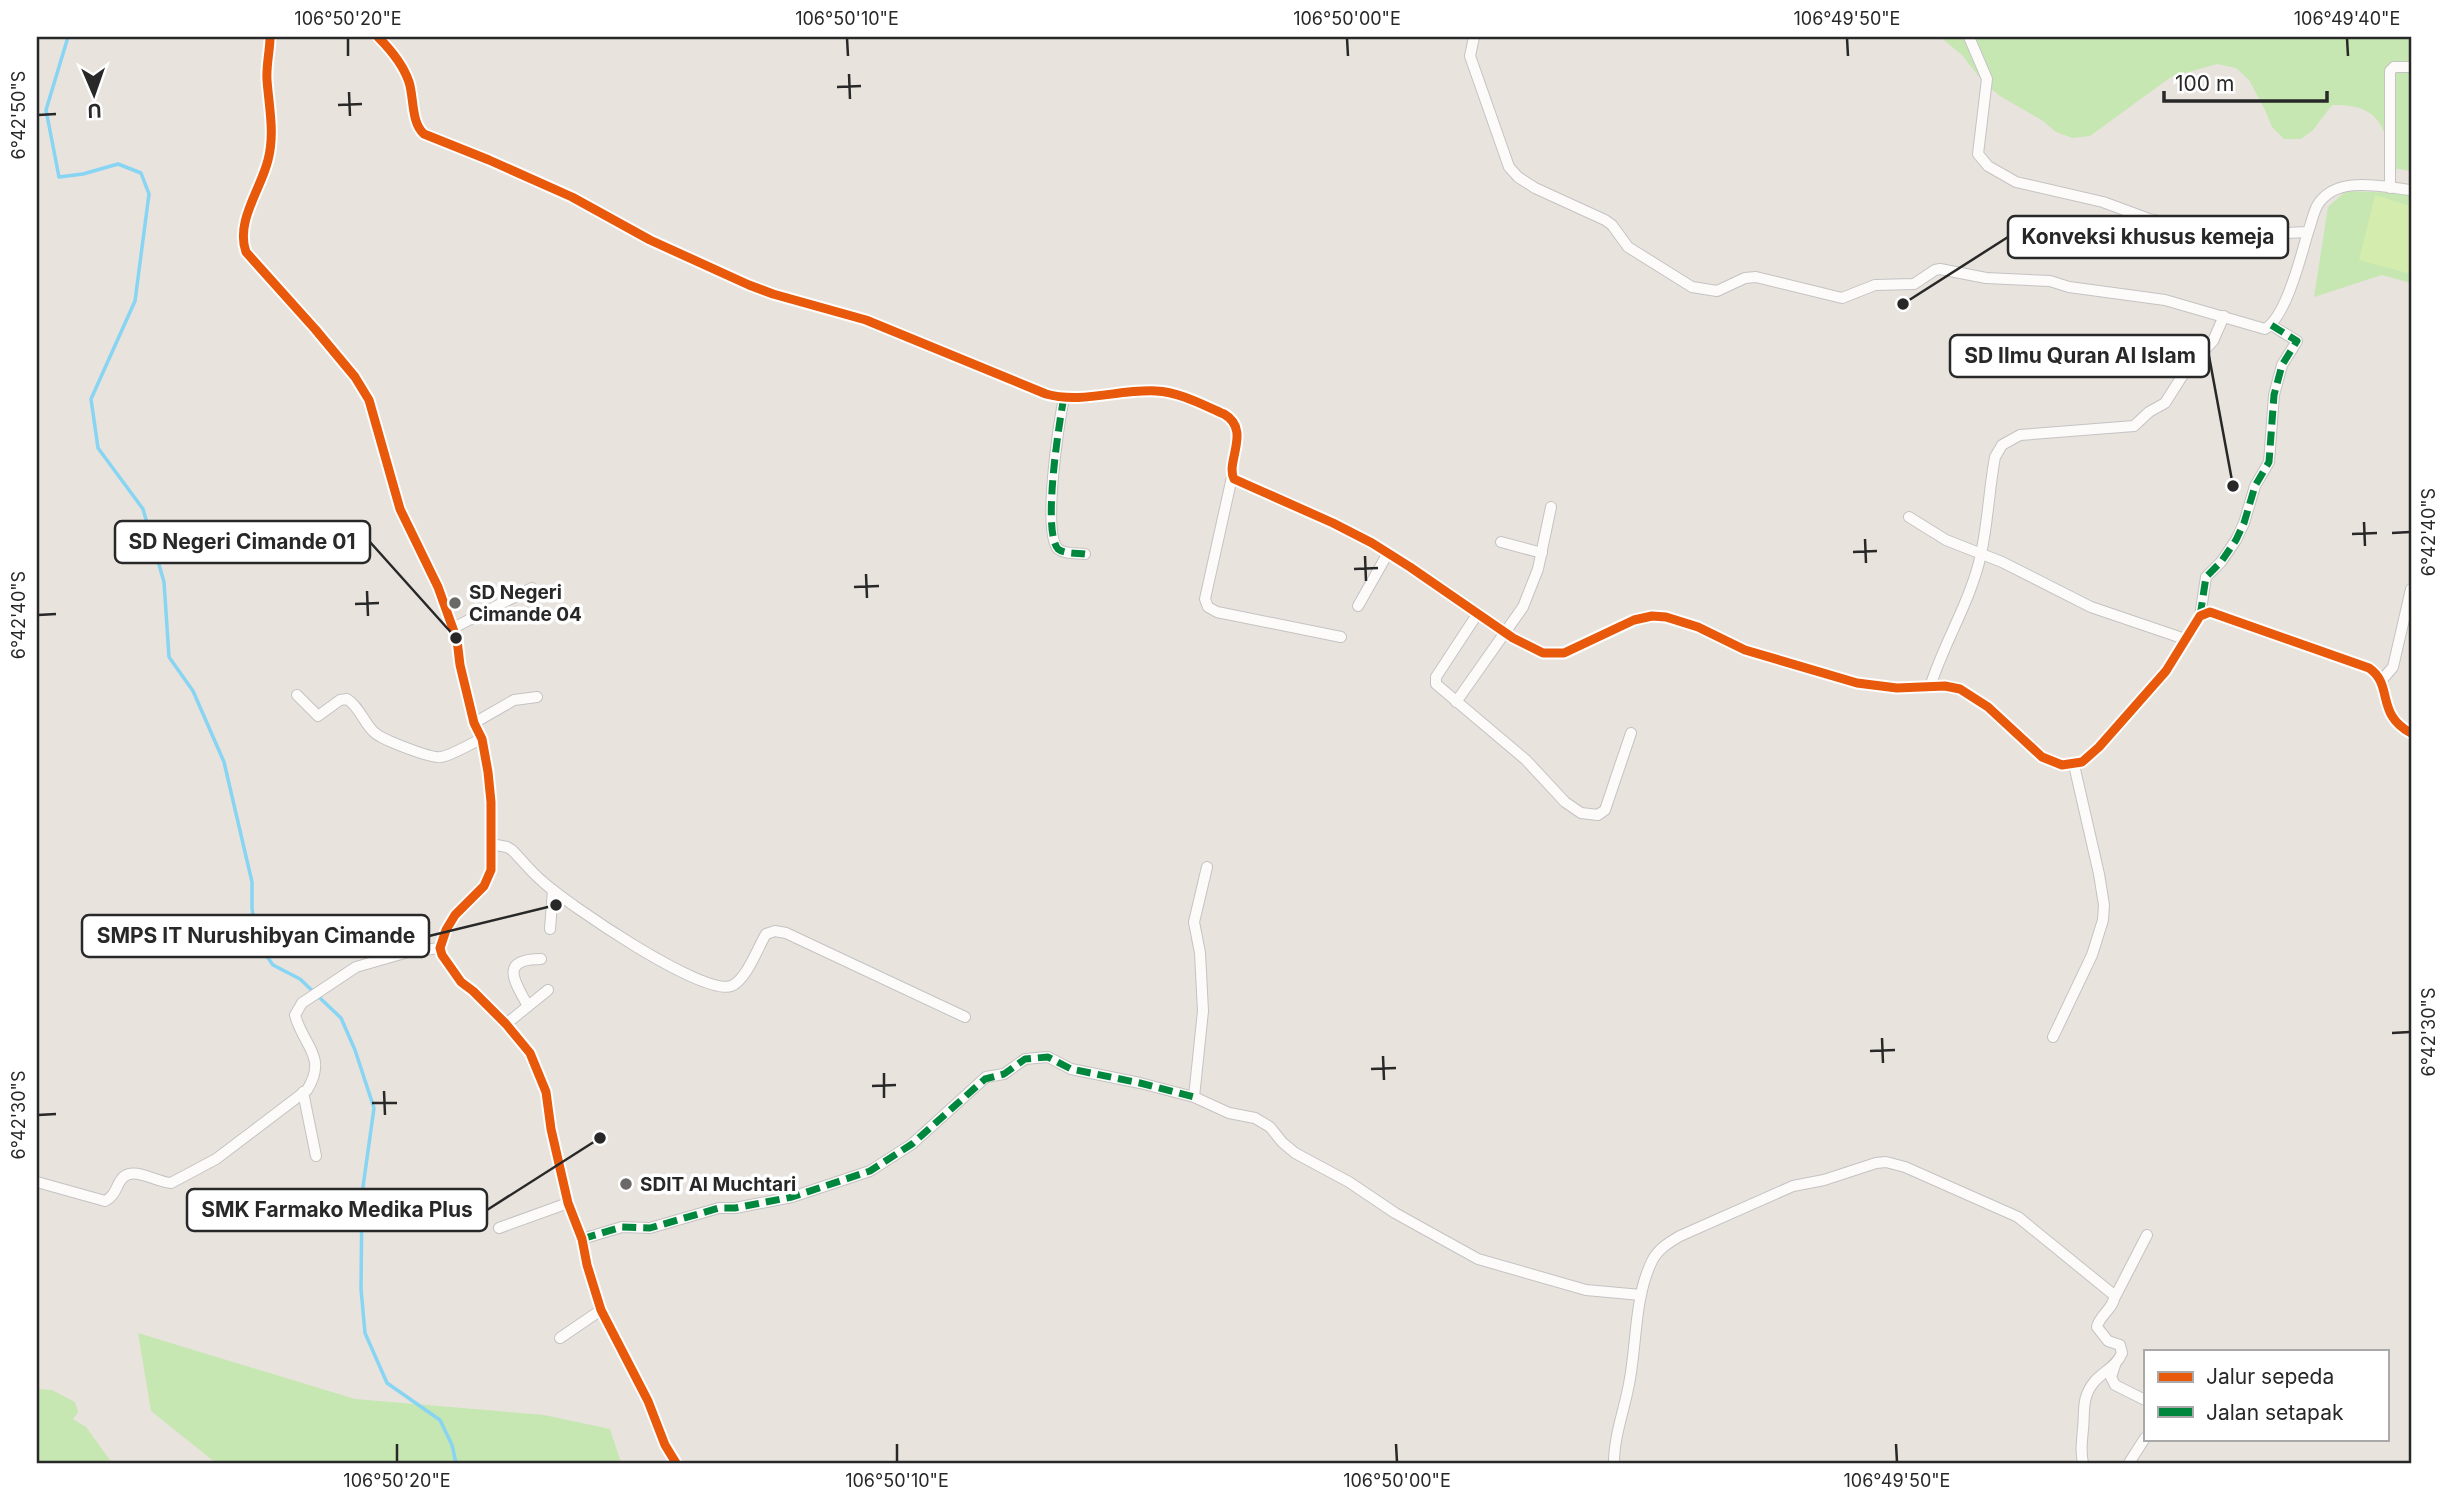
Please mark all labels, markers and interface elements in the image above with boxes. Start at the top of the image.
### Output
text: 106°50'20"E [294,8,402,29]
text: 106°50'10"E [795,8,899,29]
text: 106°50'00"E [1293,8,1401,29]
text: 106°49'50"E [1794,8,1900,29]
text: 106°49'40"E [2294,8,2400,29]
north arrow [60,60,130,130]
scale bar [2164,60,2327,104]
text: 6°42'50"S [8,71,29,159]
text: 100 m [2175,71,2234,96]
text: U [87,99,102,122]
callout: Konveksi khusus kemeja [2008,216,2288,258]
text: Konveksi khusus kemeja [2022,224,2274,249]
callout: SD Ilmu Quran Al Islam [1950,335,2209,377]
text: SD Ilmu Quran Al Islam [1964,343,2196,368]
text: 6°42'40"S [2418,488,2439,576]
callout: SD Negeri Cimande 01 [115,521,370,563]
text: SD Negeri Cimande 01 [128,529,356,554]
text: 6°42'40"S [8,571,29,659]
place label: SD Negeri Cimande 04 [469,581,582,626]
marker: SD Negeri Cimande 04 [447,595,463,611]
callout: SMPS IT Nurushibyan Cimande [82,915,429,957]
text: SMPS IT Nurushibyan Cimande [97,923,415,948]
text: 6°42'30"S [2418,988,2439,1076]
text: 6°42'30"S [8,1071,29,1159]
place label: SDIT Al Muchtari [640,1173,796,1196]
marker: SDIT Al Muchtari [618,1176,634,1192]
callout: SMK Farmako Medika Plus [187,1189,487,1231]
text: SMK Farmako Medika Plus [201,1197,473,1222]
legend [2144,1350,2388,1440]
text: Jalur sepeda [2206,1364,2334,1389]
text: Jalan setapak [2206,1400,2344,1425]
text: 106°50'20"E [343,1470,451,1491]
text: 106°50'10"E [845,1470,949,1491]
text: 106°50'00"E [1343,1470,1451,1491]
text: 106°49'50"E [1844,1470,1950,1491]

